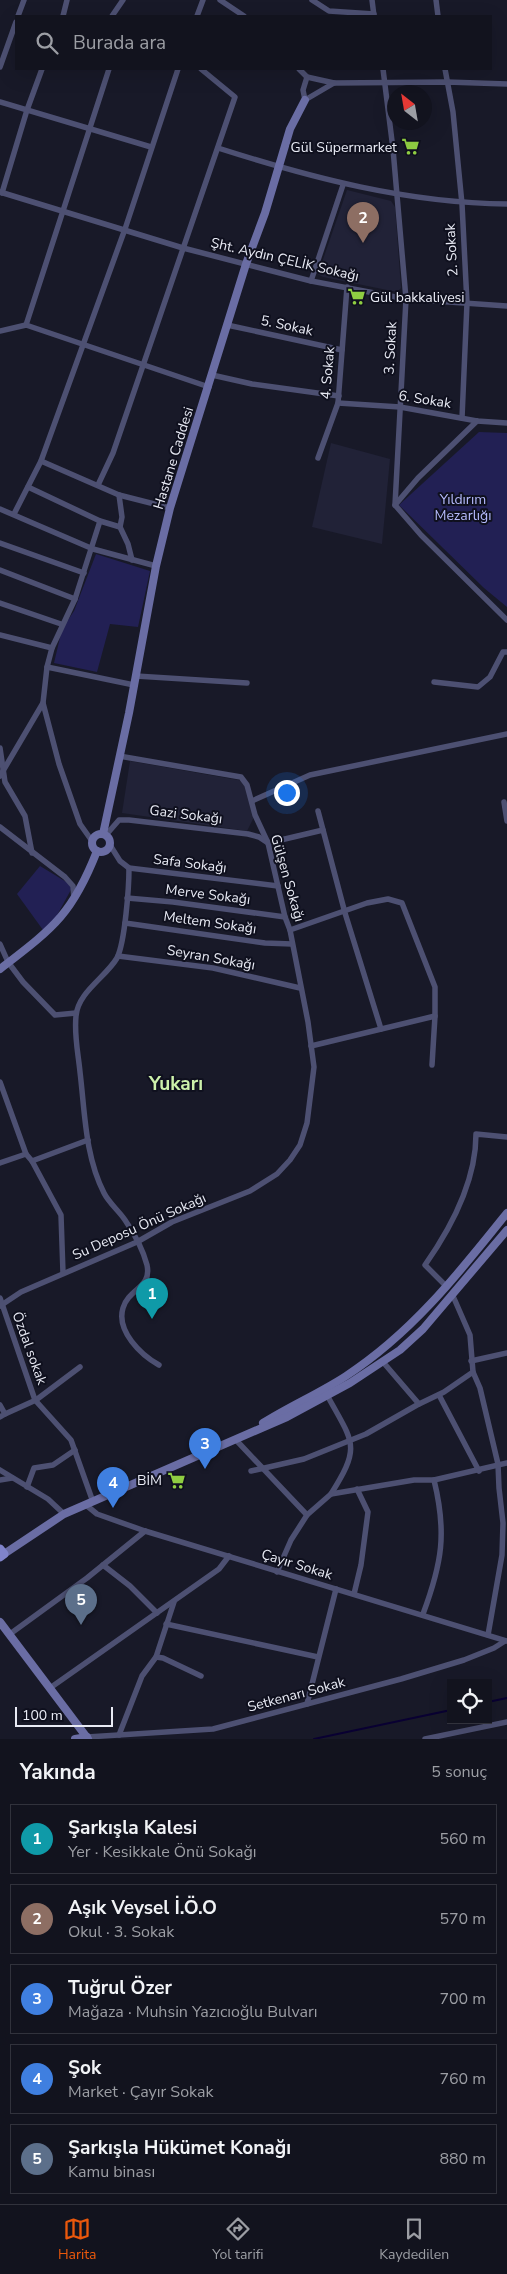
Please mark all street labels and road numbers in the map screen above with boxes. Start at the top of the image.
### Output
street label: 2. Sokak [441,222,462,277]
street label: Şht. Aydın ÇELİK Sokağı [209,233,361,286]
street label: 5. Sokak [259,311,316,340]
street label: 3. Sokak [380,320,401,375]
street label: 4. Sokak [316,345,339,400]
street label: 6. Sokak [397,386,454,413]
street label: Hastane Caddesi [149,404,198,512]
street label: Gazi Sokağı [148,801,223,828]
street label: Gülşen Sokağı [266,832,309,924]
street label: Safa Sokağı [152,850,228,877]
street label: Merve Sokağı [164,880,251,909]
street label: Meltem Sokağı [162,907,258,938]
street label: Seyran Sokağı [165,940,257,975]
street label: Su Deposu Önü Sokağı [69,1188,209,1264]
street label: Özdal sokak [8,1309,52,1388]
street label: Çayır Sokak [259,1545,336,1585]
street label: Setkenarı Sokak [245,1672,348,1717]

